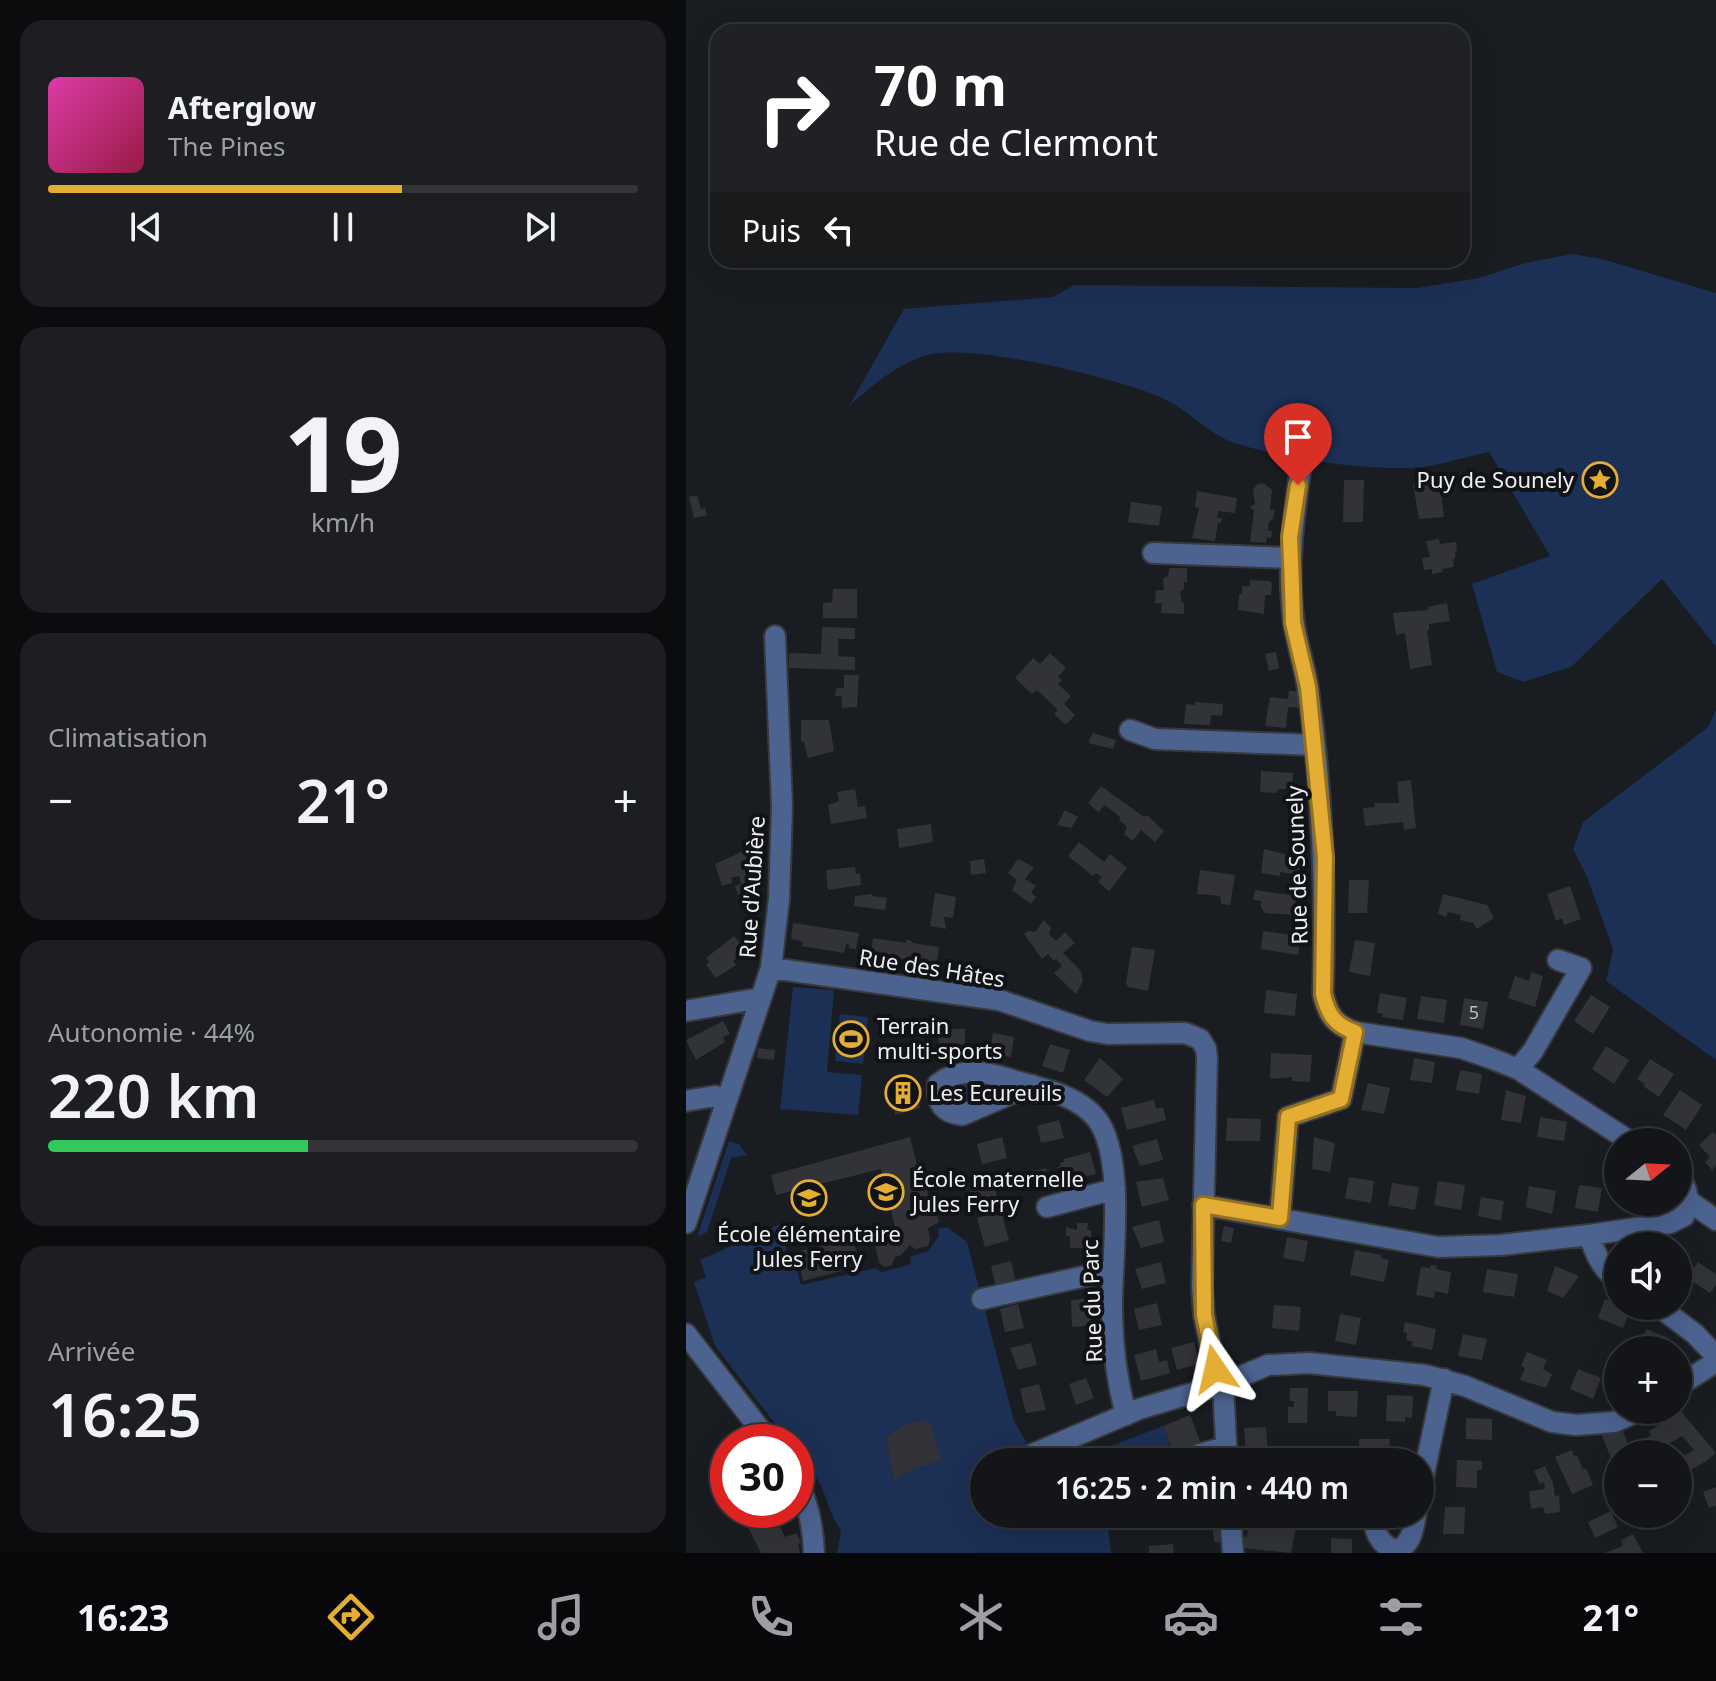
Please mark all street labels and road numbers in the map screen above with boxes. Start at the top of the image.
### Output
street label: Rue de Sounely [1278,784,1314,945]
street label: Rue d'Aubière [731,815,771,959]
street label: Rue des Hâtes [857,941,1007,993]
street label: Rue du Parc [1074,1239,1108,1363]

